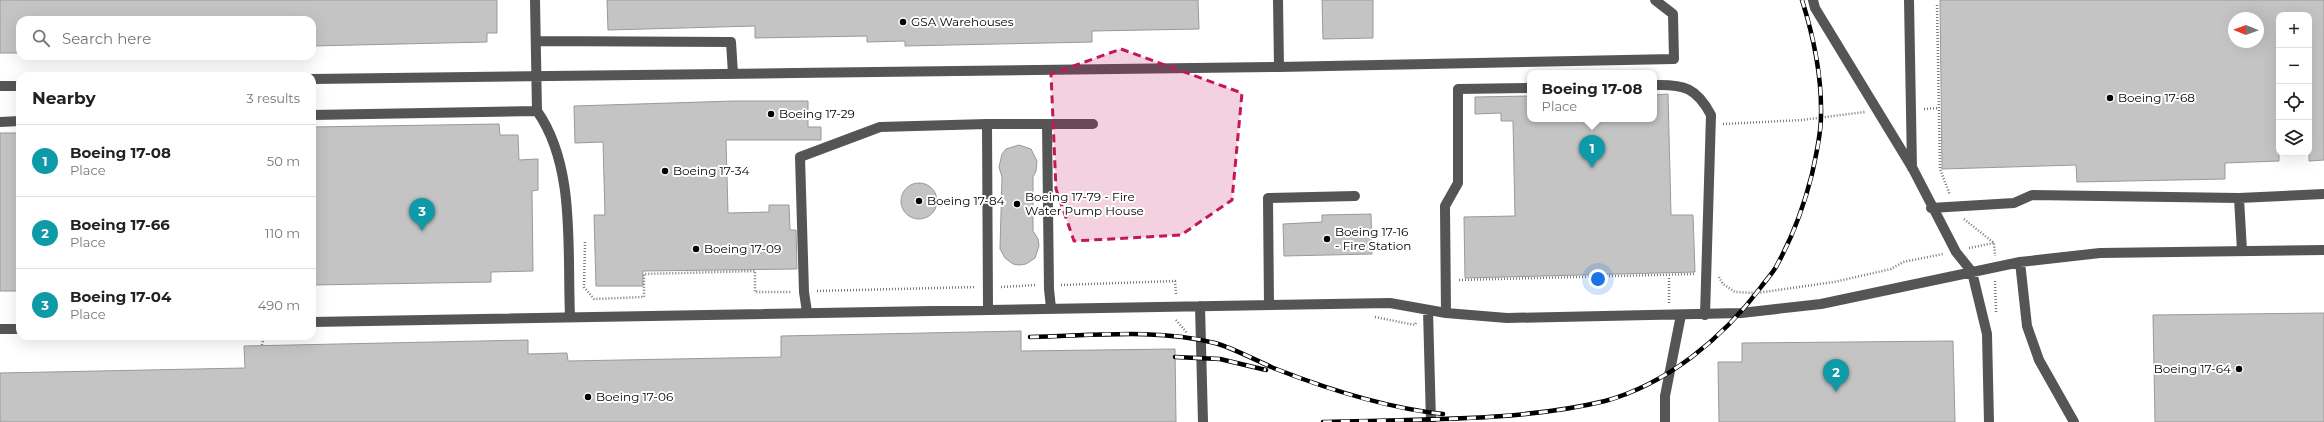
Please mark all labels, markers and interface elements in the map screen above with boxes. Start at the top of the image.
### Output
north arrow [2228,12,2264,48]
map controls [2276,12,2312,156]
button: + [2276,12,2312,48]
place label: GSA Warehouses [911,14,1014,29]
search box [16,16,316,60]
marker: GSA Warehouses [898,17,908,27]
icon: search [30,27,52,49]
text: Search here [62,29,151,48]
button: − [2276,48,2312,84]
popup [1527,70,1657,122]
text: Boeing 17-08 [1542,79,1642,98]
button: locate [2276,84,2312,120]
text: Nearby [32,88,96,108]
text: 3 results [246,90,300,106]
place label: Boeing 17-68 [2118,90,2195,105]
marker: Boeing 17-68 [2105,93,2115,103]
text: Place [1542,98,1577,114]
place label: Boeing 17-29 [779,106,855,121]
marker: Boeing 17-29 [766,109,776,119]
button: layers [2276,120,2312,156]
pin: 1 [1579,135,1605,168]
text: Boeing 17-08 [70,143,171,162]
text: 1 [42,153,48,169]
text: 50 m [267,153,300,169]
text: Place [70,162,106,178]
place label: Boeing 17-34 [673,163,749,178]
marker: Boeing 17-34 [660,166,670,176]
place label: Boeing 17-79 - Fire Water Pump House [1025,189,1144,218]
place label: Boeing 17-84 [927,193,1005,208]
marker: Boeing 17-84 [914,196,924,206]
pin: 3 [409,198,435,231]
marker: Boeing 17-79 - Fire Water Pump House [1012,199,1022,209]
text: Boeing 17-66 [70,215,170,234]
place label: Boeing 17-16 - Fire Station [1335,224,1411,253]
text: 2 [41,225,49,241]
text: 110 m [265,225,300,241]
text: Place [70,234,106,250]
marker: Boeing 17-16 - Fire Station [1322,234,1332,244]
place label: Boeing 17-09 [704,241,781,256]
marker: Boeing 17-09 [691,244,701,254]
your location [1588,269,1608,289]
text: Boeing 17-04 [70,287,171,306]
text: 3 [41,297,49,313]
text: 490 m [258,297,300,313]
text: Place [70,306,106,322]
pin: 2 [1823,359,1849,392]
place label: Boeing 17-64 [2154,361,2231,376]
marker: Boeing 17-64 [2234,364,2244,374]
place label: Boeing 17-06 [596,389,673,404]
marker: Boeing 17-06 [583,392,593,402]

